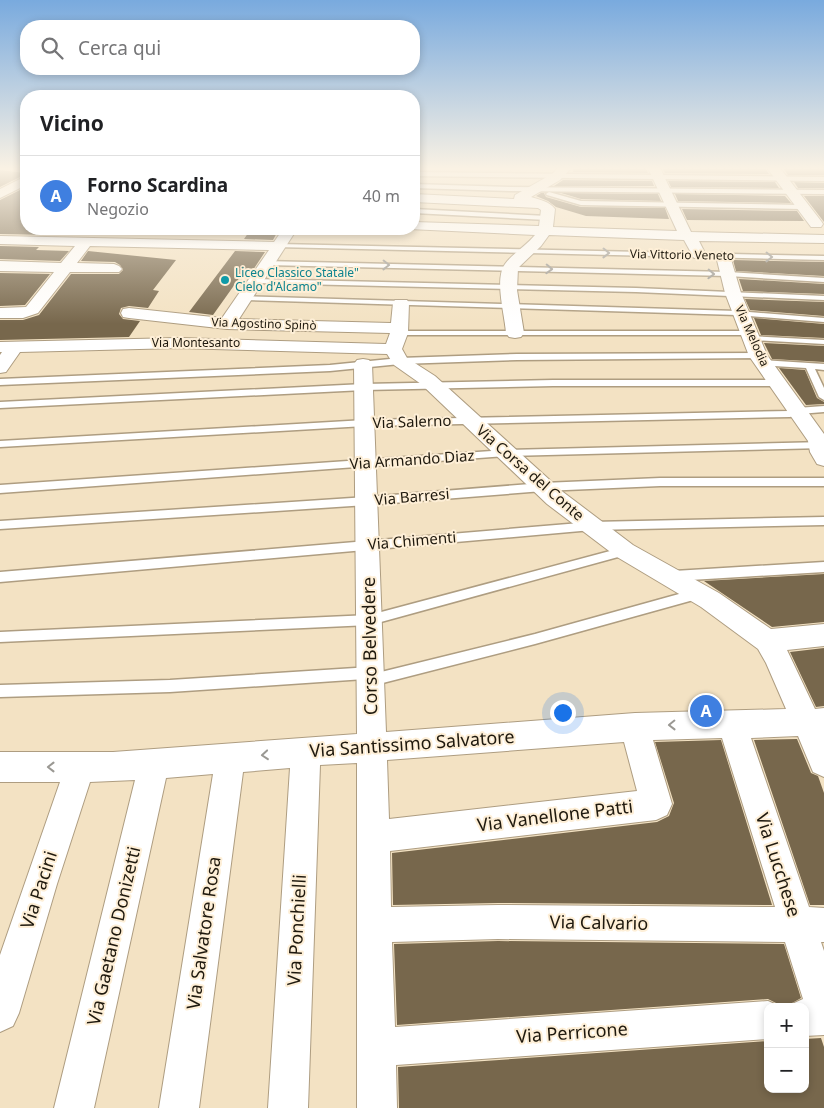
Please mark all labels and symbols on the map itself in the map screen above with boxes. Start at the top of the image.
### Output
street label: Via Vittorio Veneto [630,245,734,264]
one-way arrow [603,248,611,258]
one-way arrow [766,252,773,262]
one-way arrow [382,260,390,270]
place label: Liceo Classico Statale" Cielo d'Alcamo" [235,264,359,295]
one-way arrow [545,264,553,274]
one-way arrow [708,269,715,279]
marker: Liceo Classico Statale" Cielo d'Alcamo" [219,274,231,286]
street label: Via Melodia [731,302,774,369]
street label: Via Agostino Spinò [211,313,317,334]
street label: Via Montesanto [152,334,240,351]
street label: Via Salerno [372,410,452,432]
street label: Via Corsa del Conte [473,420,589,525]
street label: Via Armando Diaz [349,445,475,473]
street label: Via Barresi [374,483,450,509]
street label: Via Chimenti [367,526,457,554]
street label: Corso Belvedere [356,577,382,715]
pin: A [690,692,722,730]
your location [550,700,576,726]
one-way arrow [667,720,675,730]
street label: Via Santissimo Salvatore [309,724,515,762]
one-way arrow [261,749,269,760]
one-way arrow [46,762,54,772]
street label: Via Vanellone Patti [476,794,634,836]
street label: Via Lucchese [751,810,807,920]
street label: Via Gaetano Donizetti [81,844,145,1028]
street label: Via Pacini [14,848,62,932]
street label: Via Salvatore Rosa [180,855,226,1011]
street label: Via Ponchielli [281,874,311,986]
street label: Via Calvario [550,909,649,935]
street label: Via Perricone [515,1016,628,1048]

